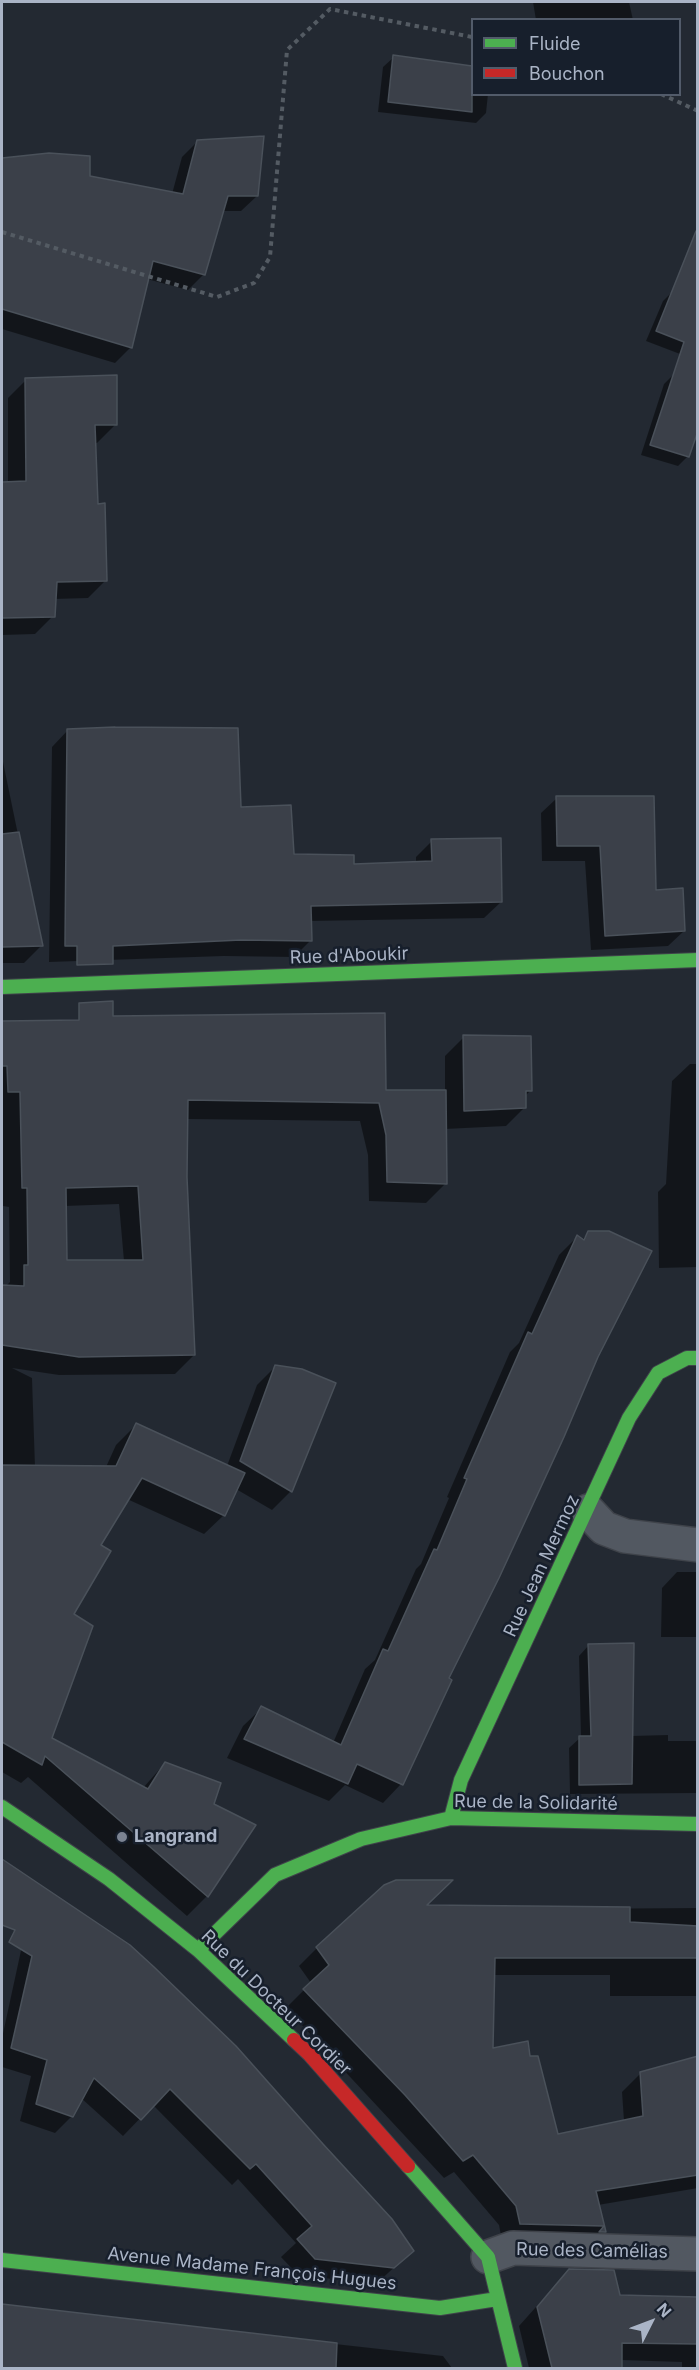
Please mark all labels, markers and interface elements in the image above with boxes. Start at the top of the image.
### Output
legend [471,18,681,96]
text: Fluide [529,33,581,54]
text: Bouchon [529,63,605,84]
street label: Rue d'Aboukir [289,943,409,969]
street label: Rue Jean Mermoz [500,1491,584,1641]
street label: Rue de la Solidarité [454,1791,618,1815]
place label: Langrand [134,1826,217,1848]
marker: Langrand [115,1830,129,1844]
street label: Rue du Docteur Cordier [196,1926,356,2080]
street label: Rue des Camélias [516,2239,668,2263]
street label: Avenue Madame François Hugues [106,2243,398,2295]
north arrow [621,2292,681,2352]
text: N [653,2299,676,2321]

